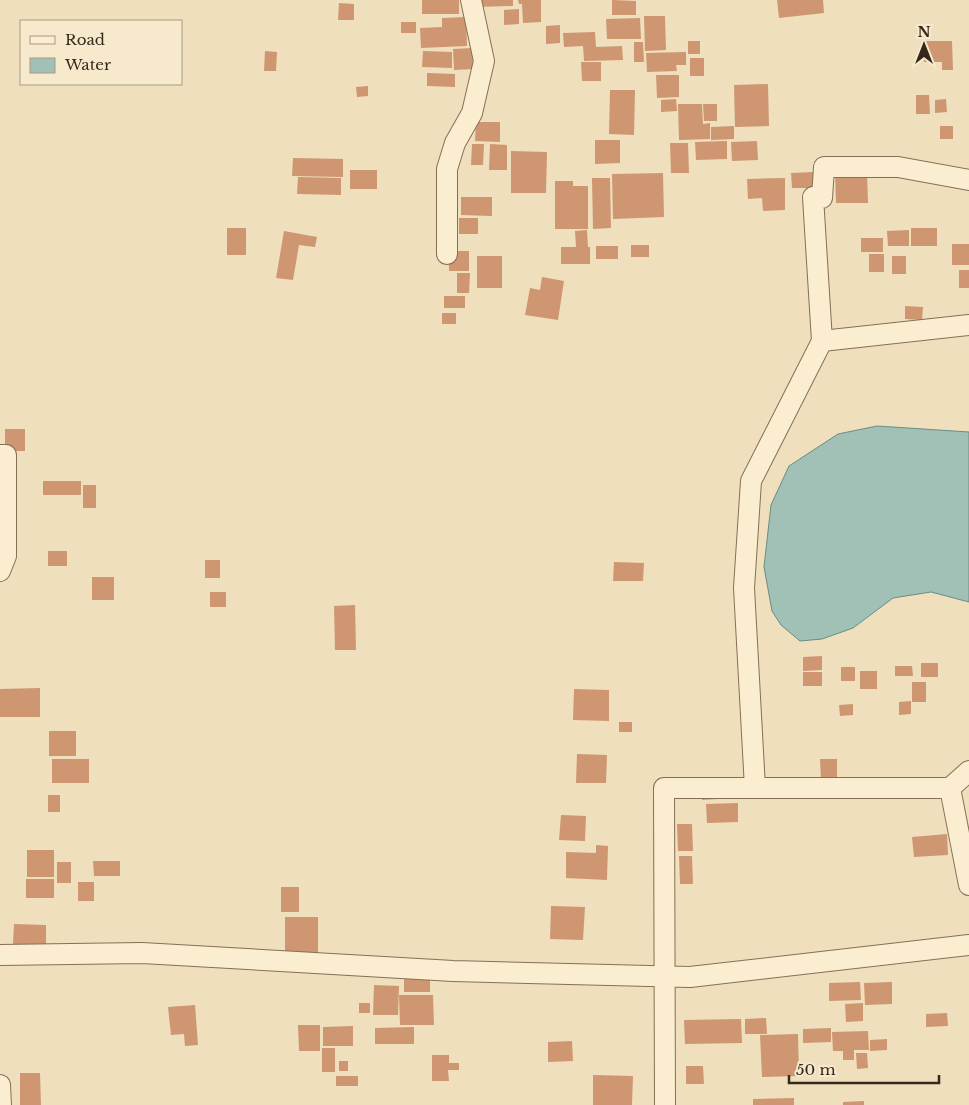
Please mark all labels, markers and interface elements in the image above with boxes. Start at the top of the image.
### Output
legend [20,20,182,85]
north arrow [899,20,949,70]
text: N [917,23,931,41]
text: Road [65,30,105,49]
text: Water [64,55,112,74]
scale bar [789,1052,939,1084]
text: 50 m [796,1060,836,1079]

